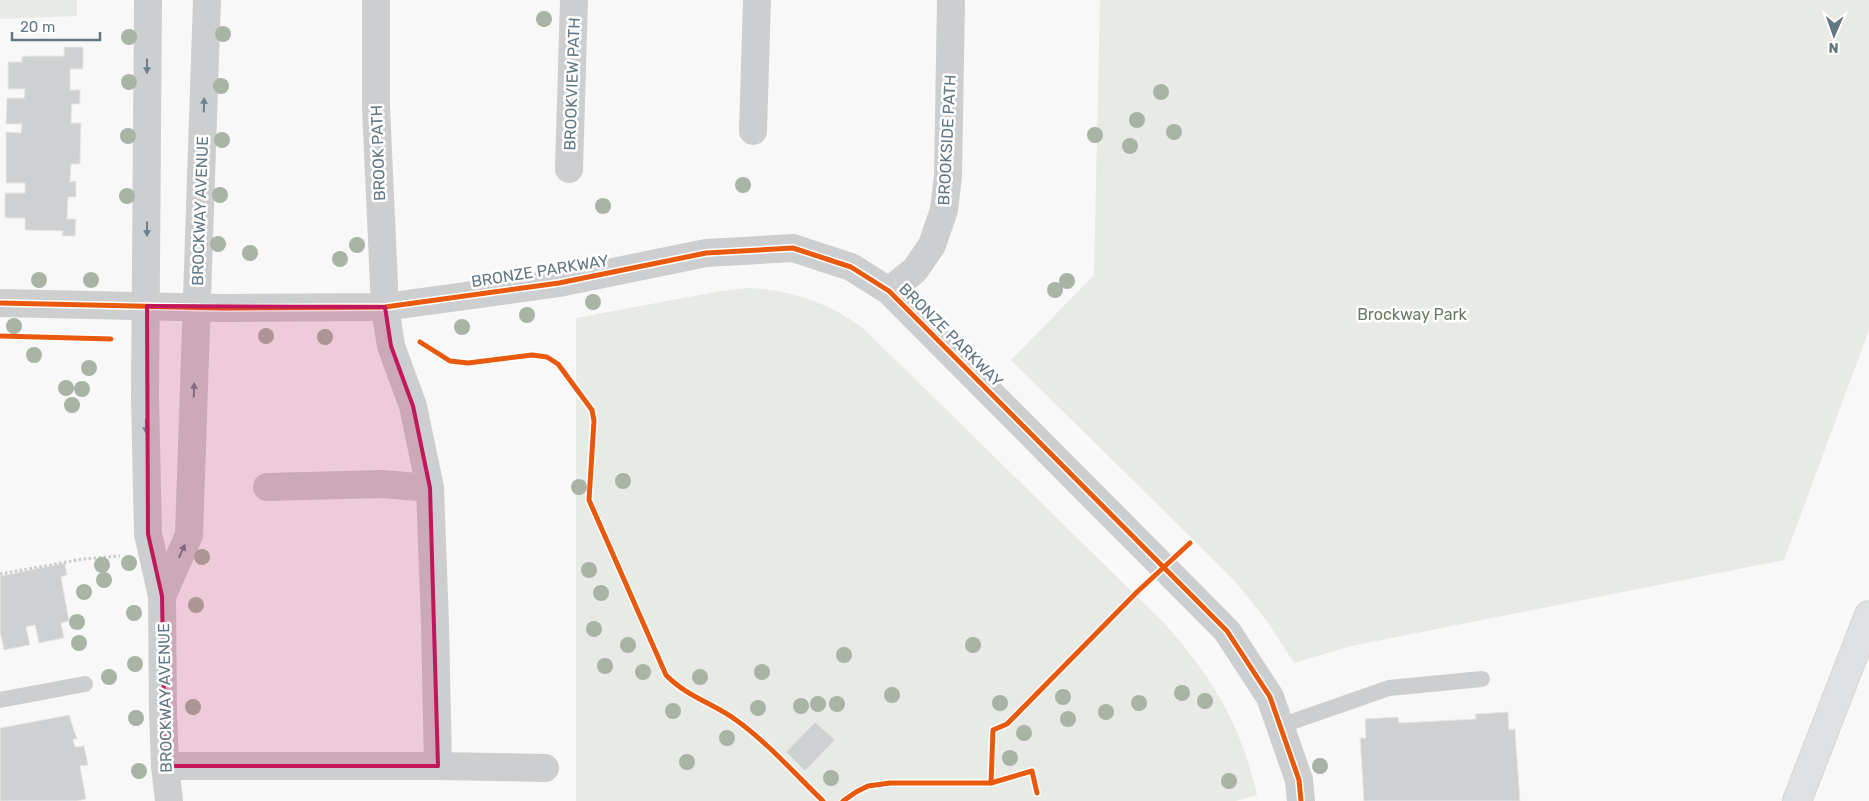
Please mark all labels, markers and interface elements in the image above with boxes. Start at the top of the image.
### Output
scale bar [12,10,100,42]
north arrow [1809,10,1859,60]
street label: BROOKVIEW PATH [560,17,584,151]
text: 20 m [20,18,55,36]
text: N [1828,39,1839,56]
one-way arrow [143,58,151,74]
street label: BROOKSIDE PATH [934,74,960,206]
one-way arrow [200,97,208,113]
street label: BROOK PATH [367,105,389,201]
street label: BROCKWAY AVENUE [188,136,212,286]
one-way arrow [143,221,151,237]
street label: BRONZE PARKWAY [470,251,610,291]
street label: BRONZE PARKWAY [895,279,1007,391]
park label: Brockway Park [1357,305,1468,324]
one-way arrow [190,382,198,398]
one-way arrow [142,418,150,434]
one-way arrow [178,544,186,558]
street label: BROCKWAY AVENUE [154,623,176,773]

